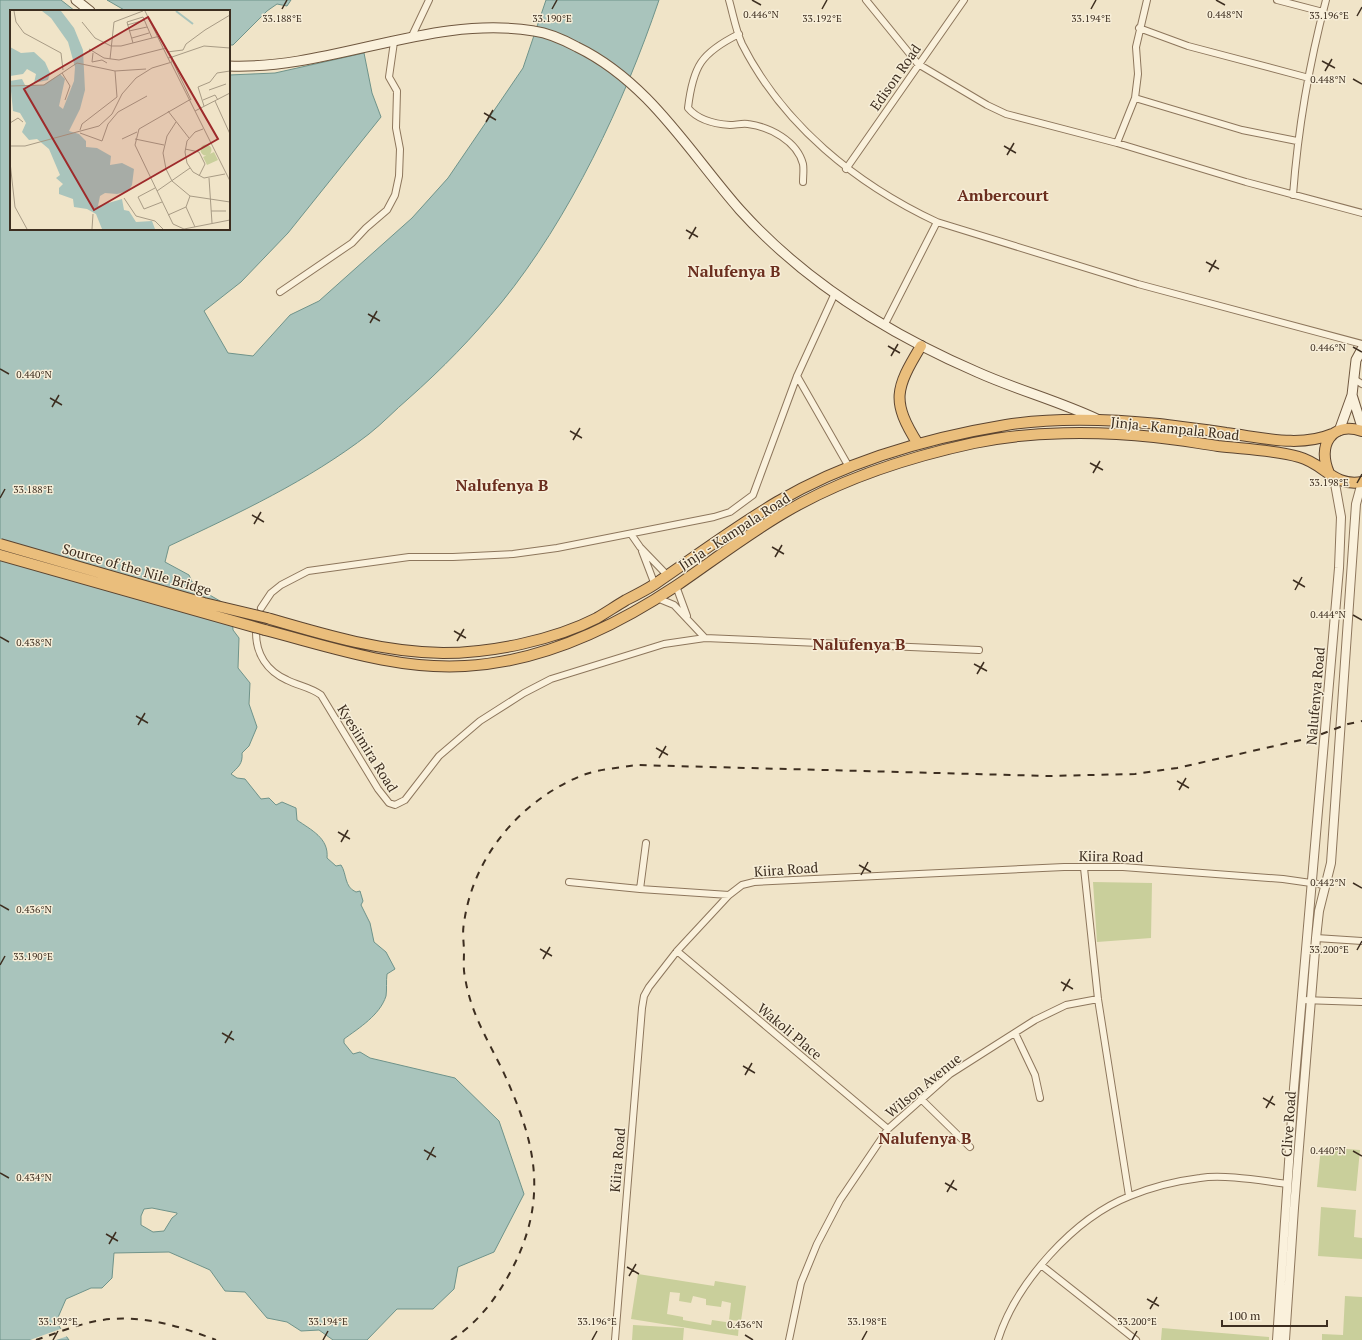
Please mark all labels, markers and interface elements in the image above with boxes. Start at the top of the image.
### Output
text: 0.446°N [743,8,780,21]
text: 0.448°N [1207,8,1244,21]
text: 33.196°E [1309,9,1349,22]
inset map [10,10,230,230]
text: 33.188°E [262,12,302,25]
text: 33.190°E [532,12,572,25]
text: 33.192°E [802,12,842,25]
text: 33.194°E [1071,12,1111,25]
street label: Edison Road [865,40,925,114]
text: 0.448°N [1310,73,1347,86]
district label: Ambercourt [957,184,1049,206]
district label: Nalufenya B [688,260,780,282]
text: 0.446°N [1310,341,1347,354]
text: 0.440°N [16,368,53,381]
street label: Jinja - Kampala Road [1110,412,1240,444]
district label: Nalufenya B [456,474,548,496]
text: 33.198°E [1309,476,1349,489]
text: 33.188°E [13,483,53,496]
street label: Jinja - Kampala Road [675,488,794,574]
street label: Source of the Nile Bridge [60,539,214,599]
text: 0.444°N [1310,608,1347,621]
district label: Nalufenya B [813,633,905,655]
text: 0.438°N [16,636,53,649]
street label: Nalufenya Road [1301,646,1329,746]
street label: Kyesiimira Road [333,701,403,796]
street label: Kiira Road [1079,846,1144,866]
street label: Kiira Road [753,857,819,881]
text: 0.442°N [1310,876,1347,889]
text: 0.436°N [16,903,53,916]
text: 33.200°E [1309,943,1349,956]
text: 33.190°E [13,950,53,963]
street label: Wakoli Place [754,998,826,1064]
street label: Wilson Avenue [881,1048,965,1122]
street label: Clive Road [1276,1090,1300,1158]
street label: Kiira Road [605,1127,629,1193]
district label: Nalufenya B [879,1127,971,1149]
text: 0.440°N [1310,1144,1347,1157]
text: 0.434°N [16,1171,53,1184]
scale bar [1222,1302,1327,1328]
text: 100 m [1228,1308,1261,1323]
text: 33.192°E [38,1315,78,1328]
text: 33.194°E [308,1315,348,1328]
text: 33.196°E [577,1315,617,1328]
text: 33.198°E [847,1315,887,1328]
text: 33.200°E [1117,1315,1157,1328]
text: 0.436°N [727,1318,764,1331]

